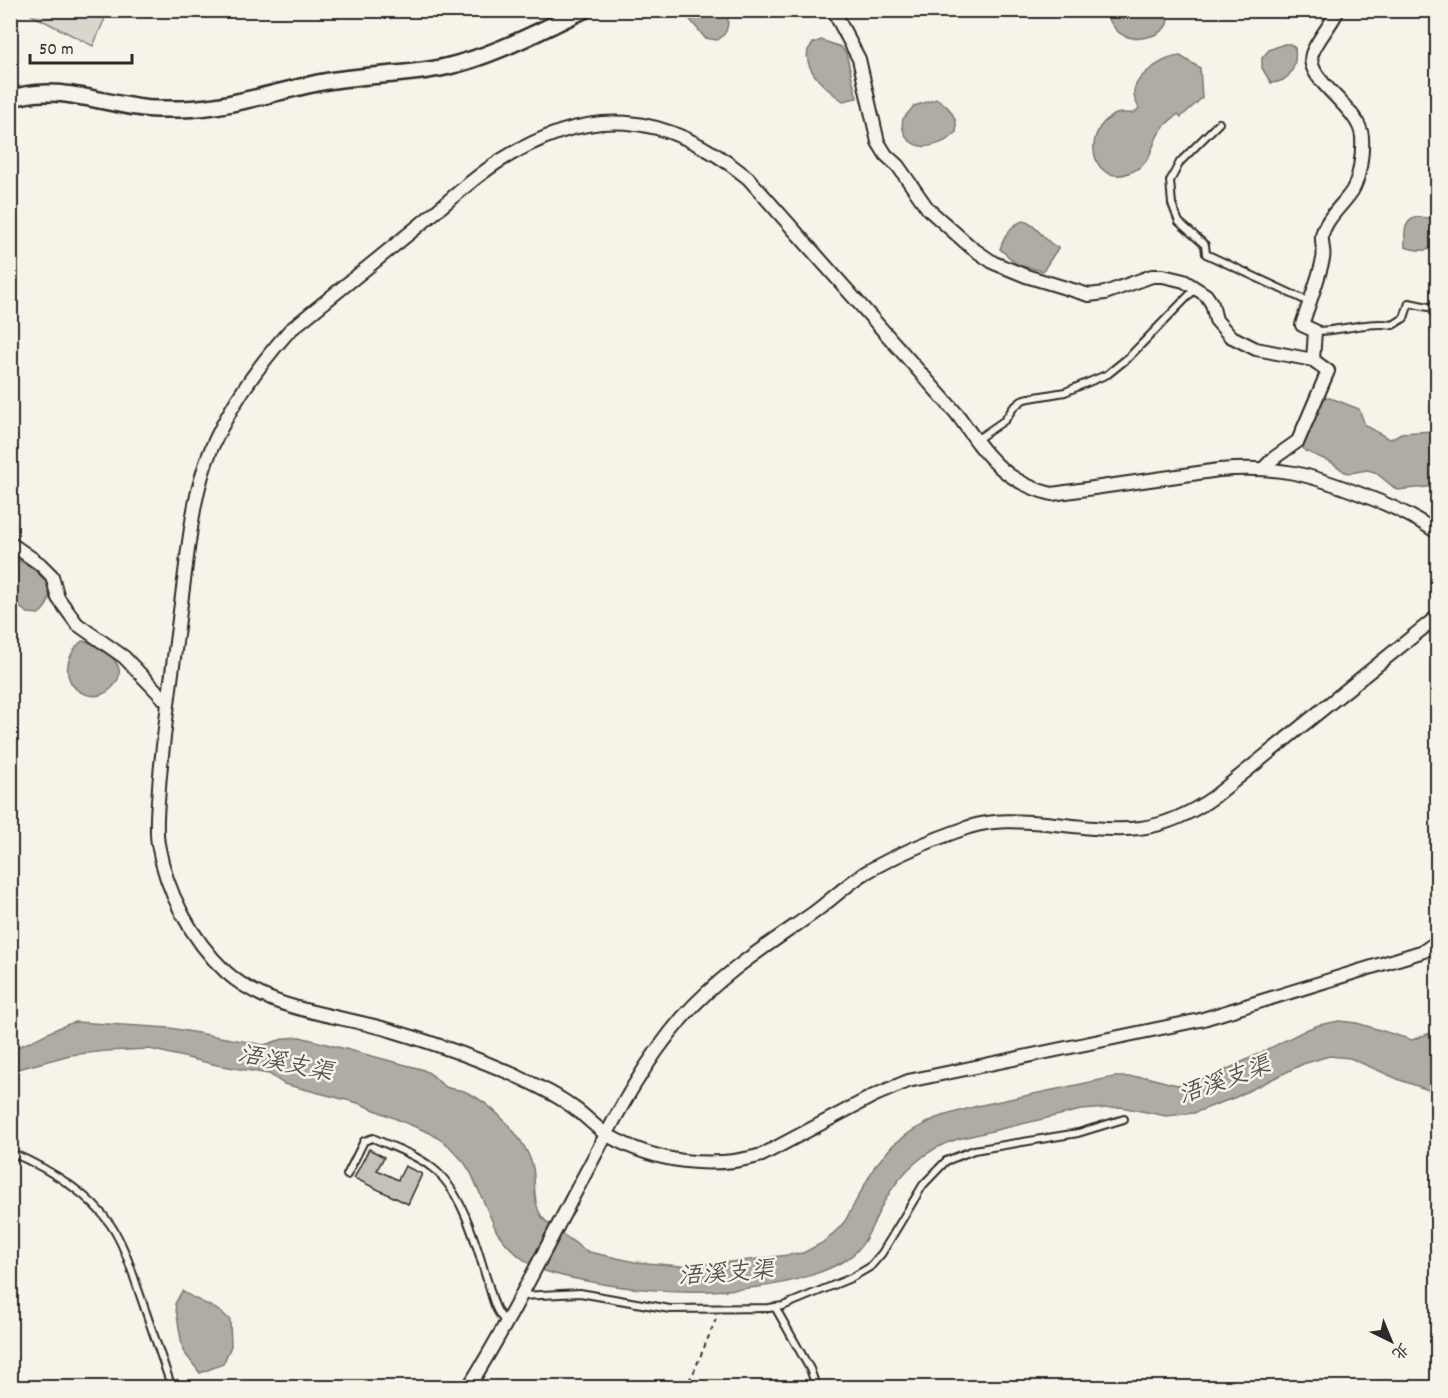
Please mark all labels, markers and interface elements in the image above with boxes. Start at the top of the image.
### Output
scale bar [30,27,132,65]
text: 50 m [39,38,74,63]
water label: 浯溪支渠 [235,1038,337,1092]
water label: 浯溪支渠 [1174,1049,1278,1114]
water label: 浯溪支渠 [677,1255,777,1295]
north arrow [1361,1311,1421,1371]
text: 北 [1386,1336,1413,1364]

